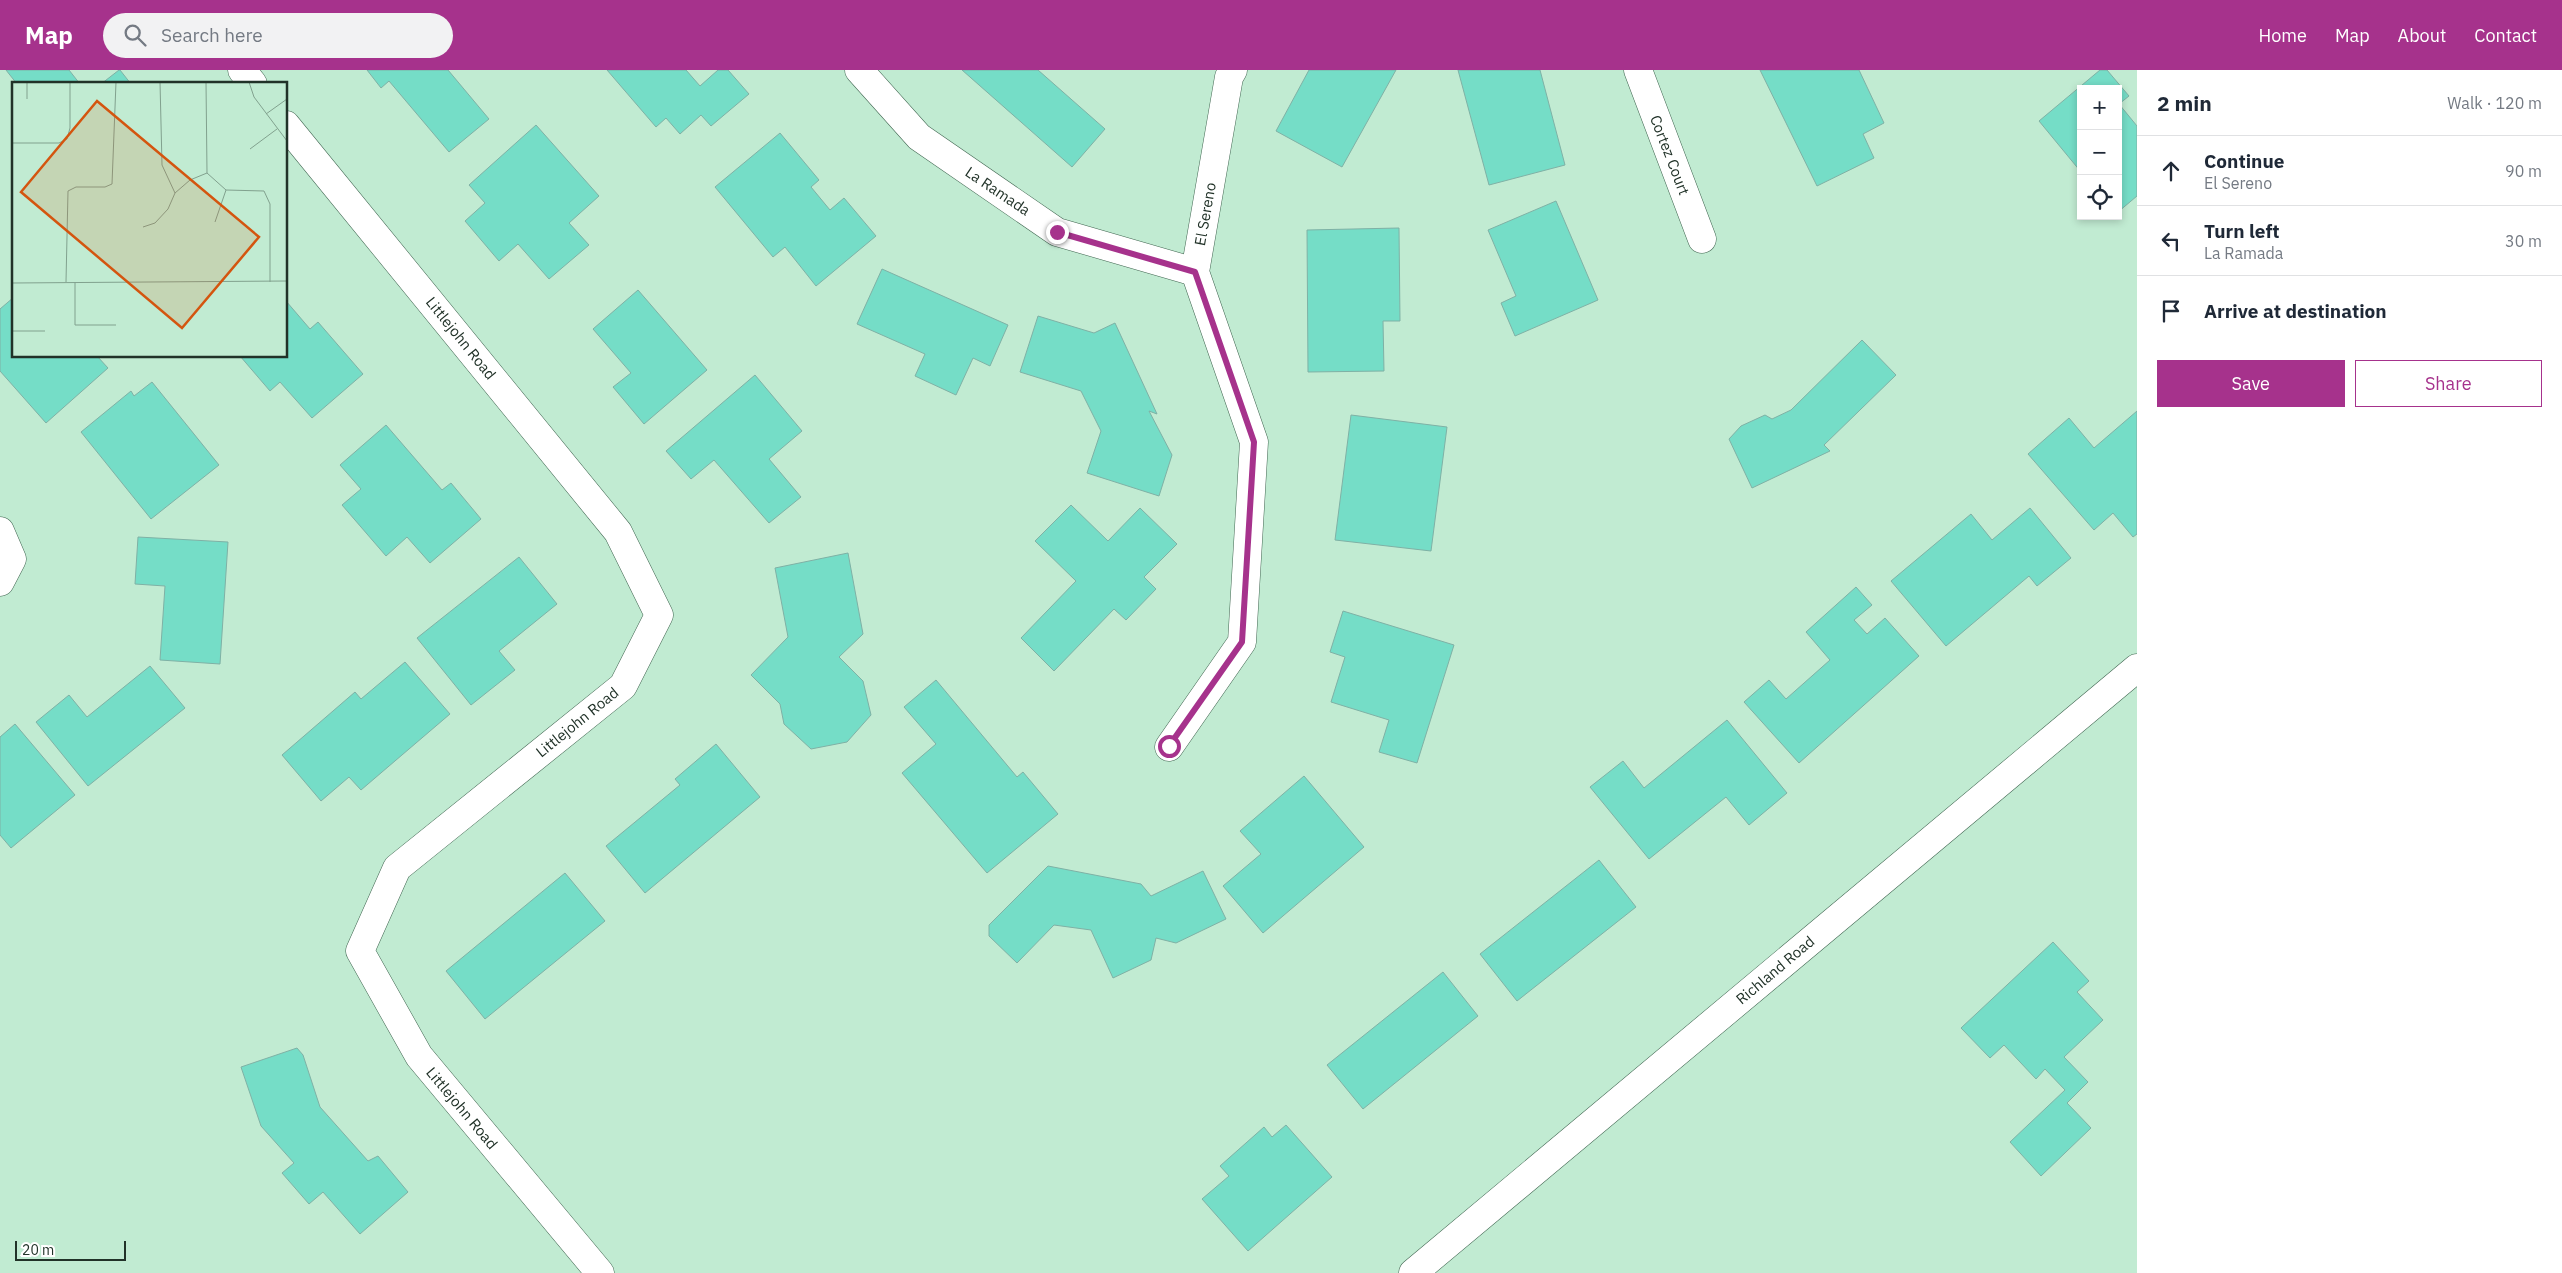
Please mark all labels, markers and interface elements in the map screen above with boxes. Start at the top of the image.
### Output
search box [103,13,453,58]
text: Map [25,19,73,51]
icon: search [121,21,149,49]
text: Search here [161,23,263,47]
text: Home [2259,24,2307,47]
text: Map [2335,24,2370,47]
text: About [2398,24,2446,47]
text: Contact [2474,24,2537,47]
inset map [12,82,288,358]
map controls [2077,85,2122,220]
button: + [2077,85,2122,130]
text: 2 min [2157,89,2212,117]
text: Walk · 120 m [2447,93,2542,113]
street label: Cortez Court [1646,112,1694,198]
button: − [2077,130,2122,175]
text: Continue [2204,149,2284,173]
icon: ahead [2157,157,2185,185]
text: 90 m [2505,161,2542,181]
street label: La Ramada [962,162,1034,220]
text: El Sereno [2204,173,2272,193]
button: locate [2077,175,2122,220]
street label: El Sereno [1190,181,1220,247]
text: Turn left [2204,219,2280,243]
route end [1046,221,1069,244]
icon: left [2157,227,2185,255]
text: 30 m [2505,231,2542,251]
text: La Ramada [2204,243,2283,263]
street label: Littlejohn Road [422,293,500,383]
icon: arrive [2157,297,2185,325]
text: Arrive at destination [2204,299,2387,323]
button: Save [2157,360,2345,407]
button: Share [2355,360,2542,407]
street label: Littlejohn Road [532,683,622,761]
route start [1158,735,1181,758]
street label: Richland Road [1732,932,1818,1008]
street label: Littlejohn Road [422,1063,502,1153]
scale bar [15,1238,126,1261]
text: 20 m [22,1241,54,1259]

